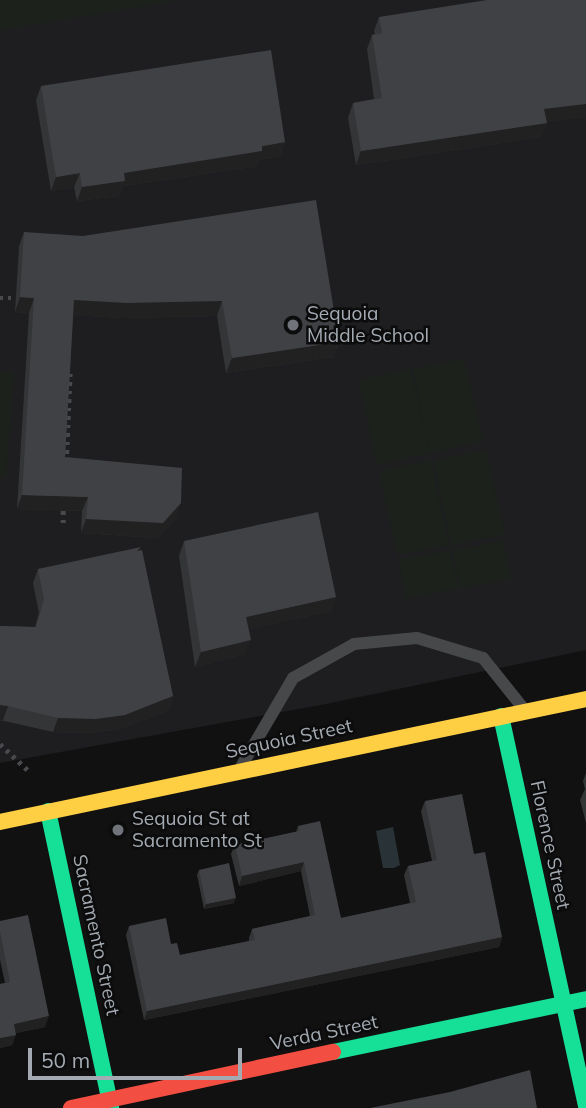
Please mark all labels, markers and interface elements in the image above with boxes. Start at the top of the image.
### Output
place label: Sequoia Middle School [307,303,429,347]
marker: Sequoia Middle School [285,317,301,333]
street label: Sequoia Street [224,714,354,764]
street label: Florence Street [525,778,575,912]
place label: Sequoia St at Sacramento St [132,808,262,852]
marker: Sequoia St at Sacramento St [110,822,126,838]
street label: Sacramento Street [68,852,124,1018]
street label: Verda Street [268,1010,380,1056]
scale bar [32,1034,245,1078]
text: 50 m [41,1047,90,1073]

